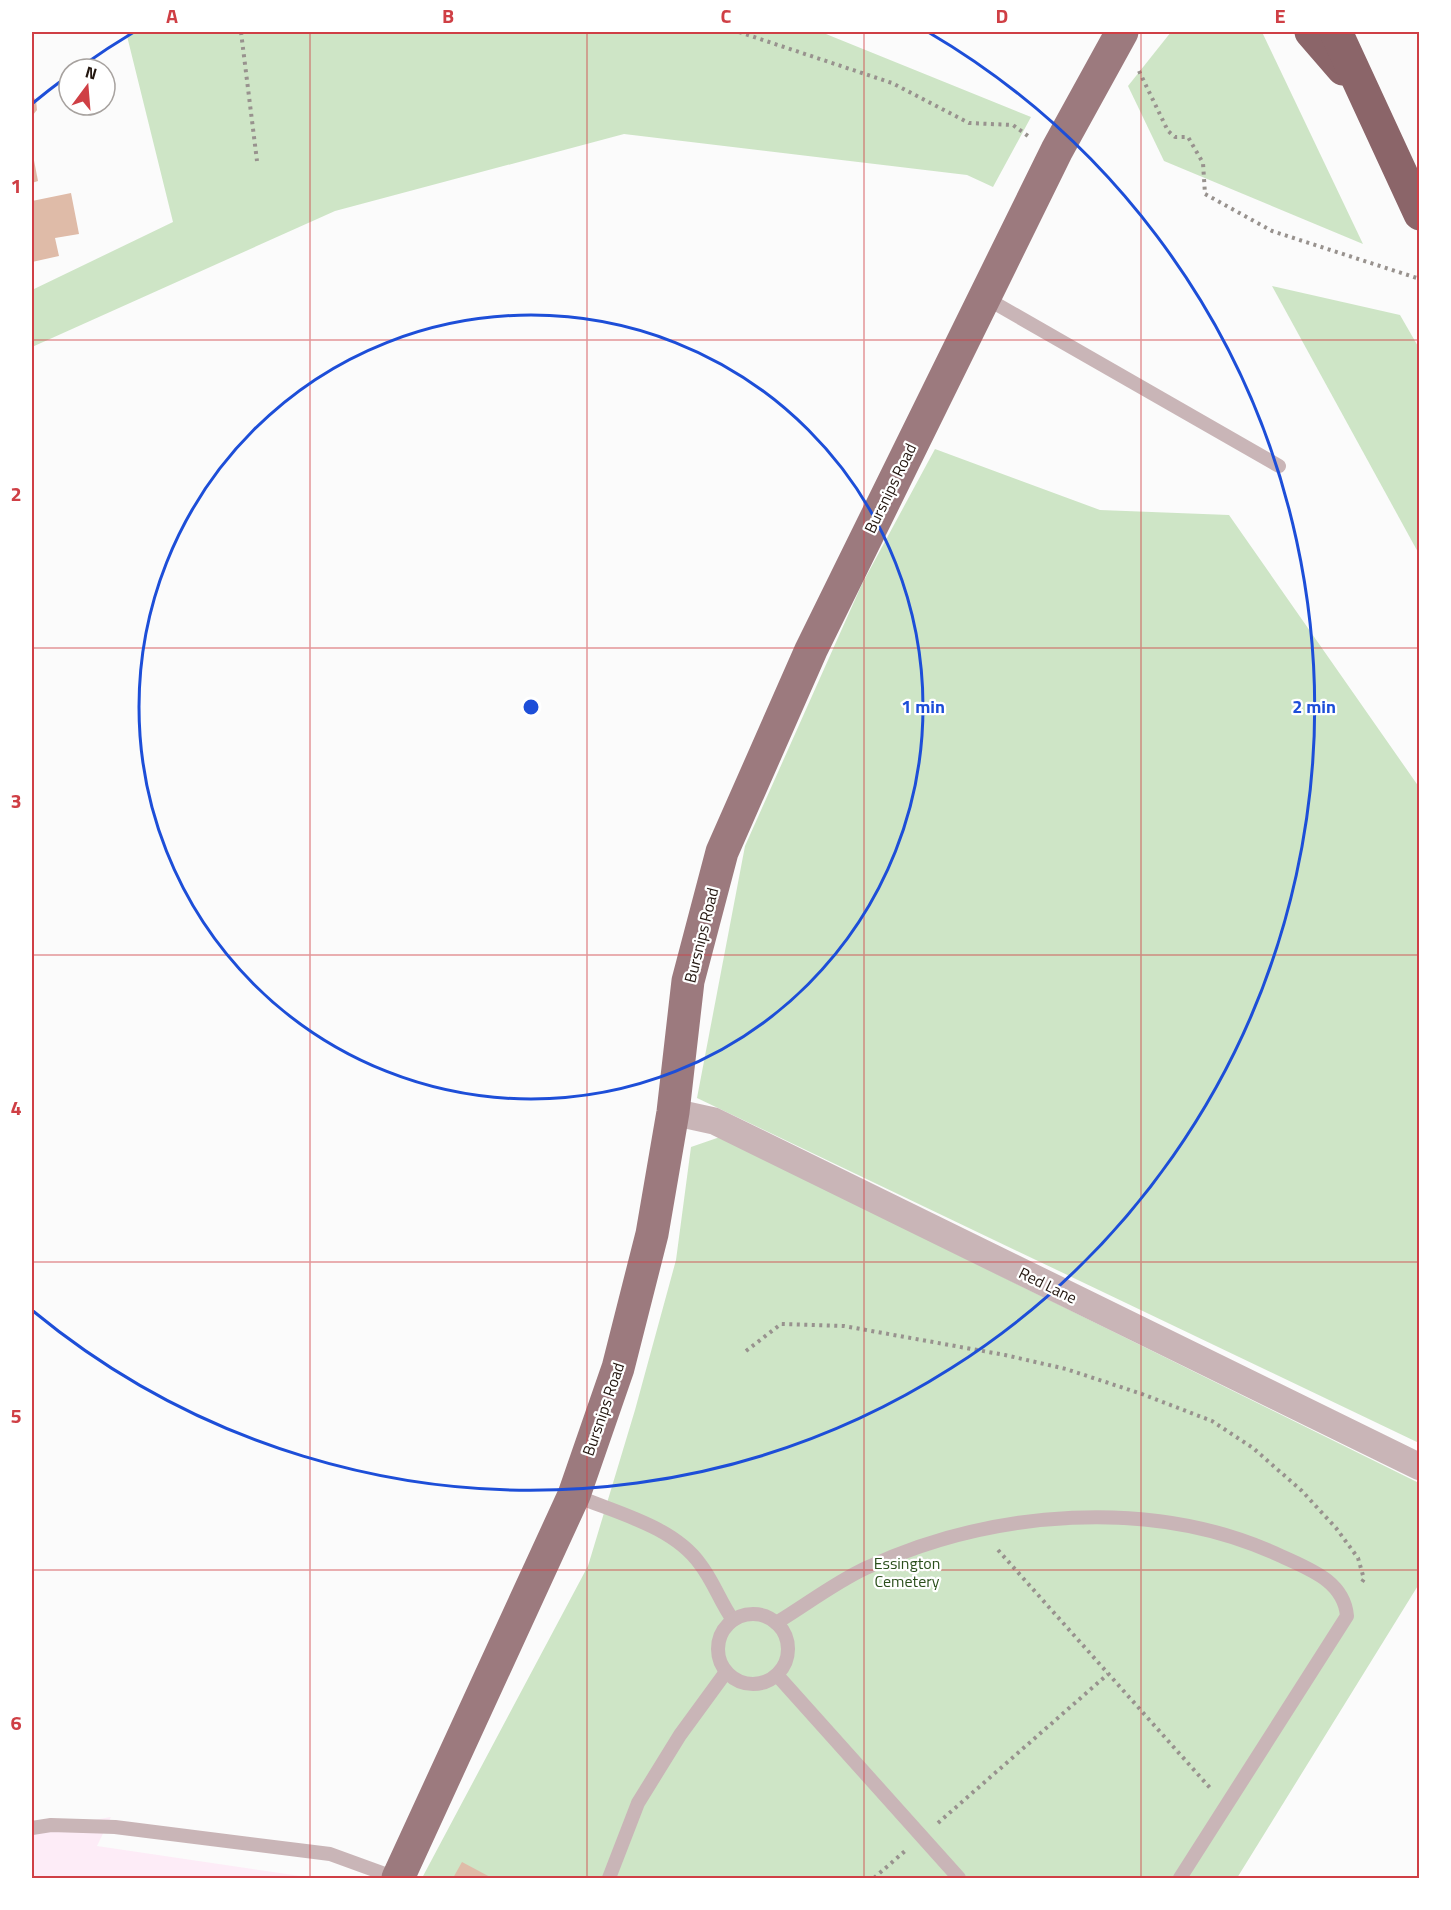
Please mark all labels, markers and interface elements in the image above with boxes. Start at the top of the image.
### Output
text: A [166,0,178,31]
text: B [442,0,454,31]
text: C [721,0,732,31]
text: D [996,0,1008,31]
text: E [1274,0,1286,31]
north arrow [57,57,117,117]
text: N [82,60,100,86]
text: 1 [10,170,22,201]
street label: Bursnips Road [858,439,922,537]
text: 2 [10,478,22,509]
text: 1 min [901,693,945,720]
text: 2 min [1292,693,1336,720]
centre of rings [521,697,541,717]
text: 3 [10,785,22,816]
street label: Bursnips Road [678,885,724,985]
text: 4 [10,1092,22,1123]
street label: Red Lane [1015,1261,1081,1309]
street label: Bursnips Road [576,1359,630,1459]
text: 5 [10,1400,22,1431]
park label: Essington Cemetery [874,1551,940,1593]
text: 6 [10,1707,22,1738]

